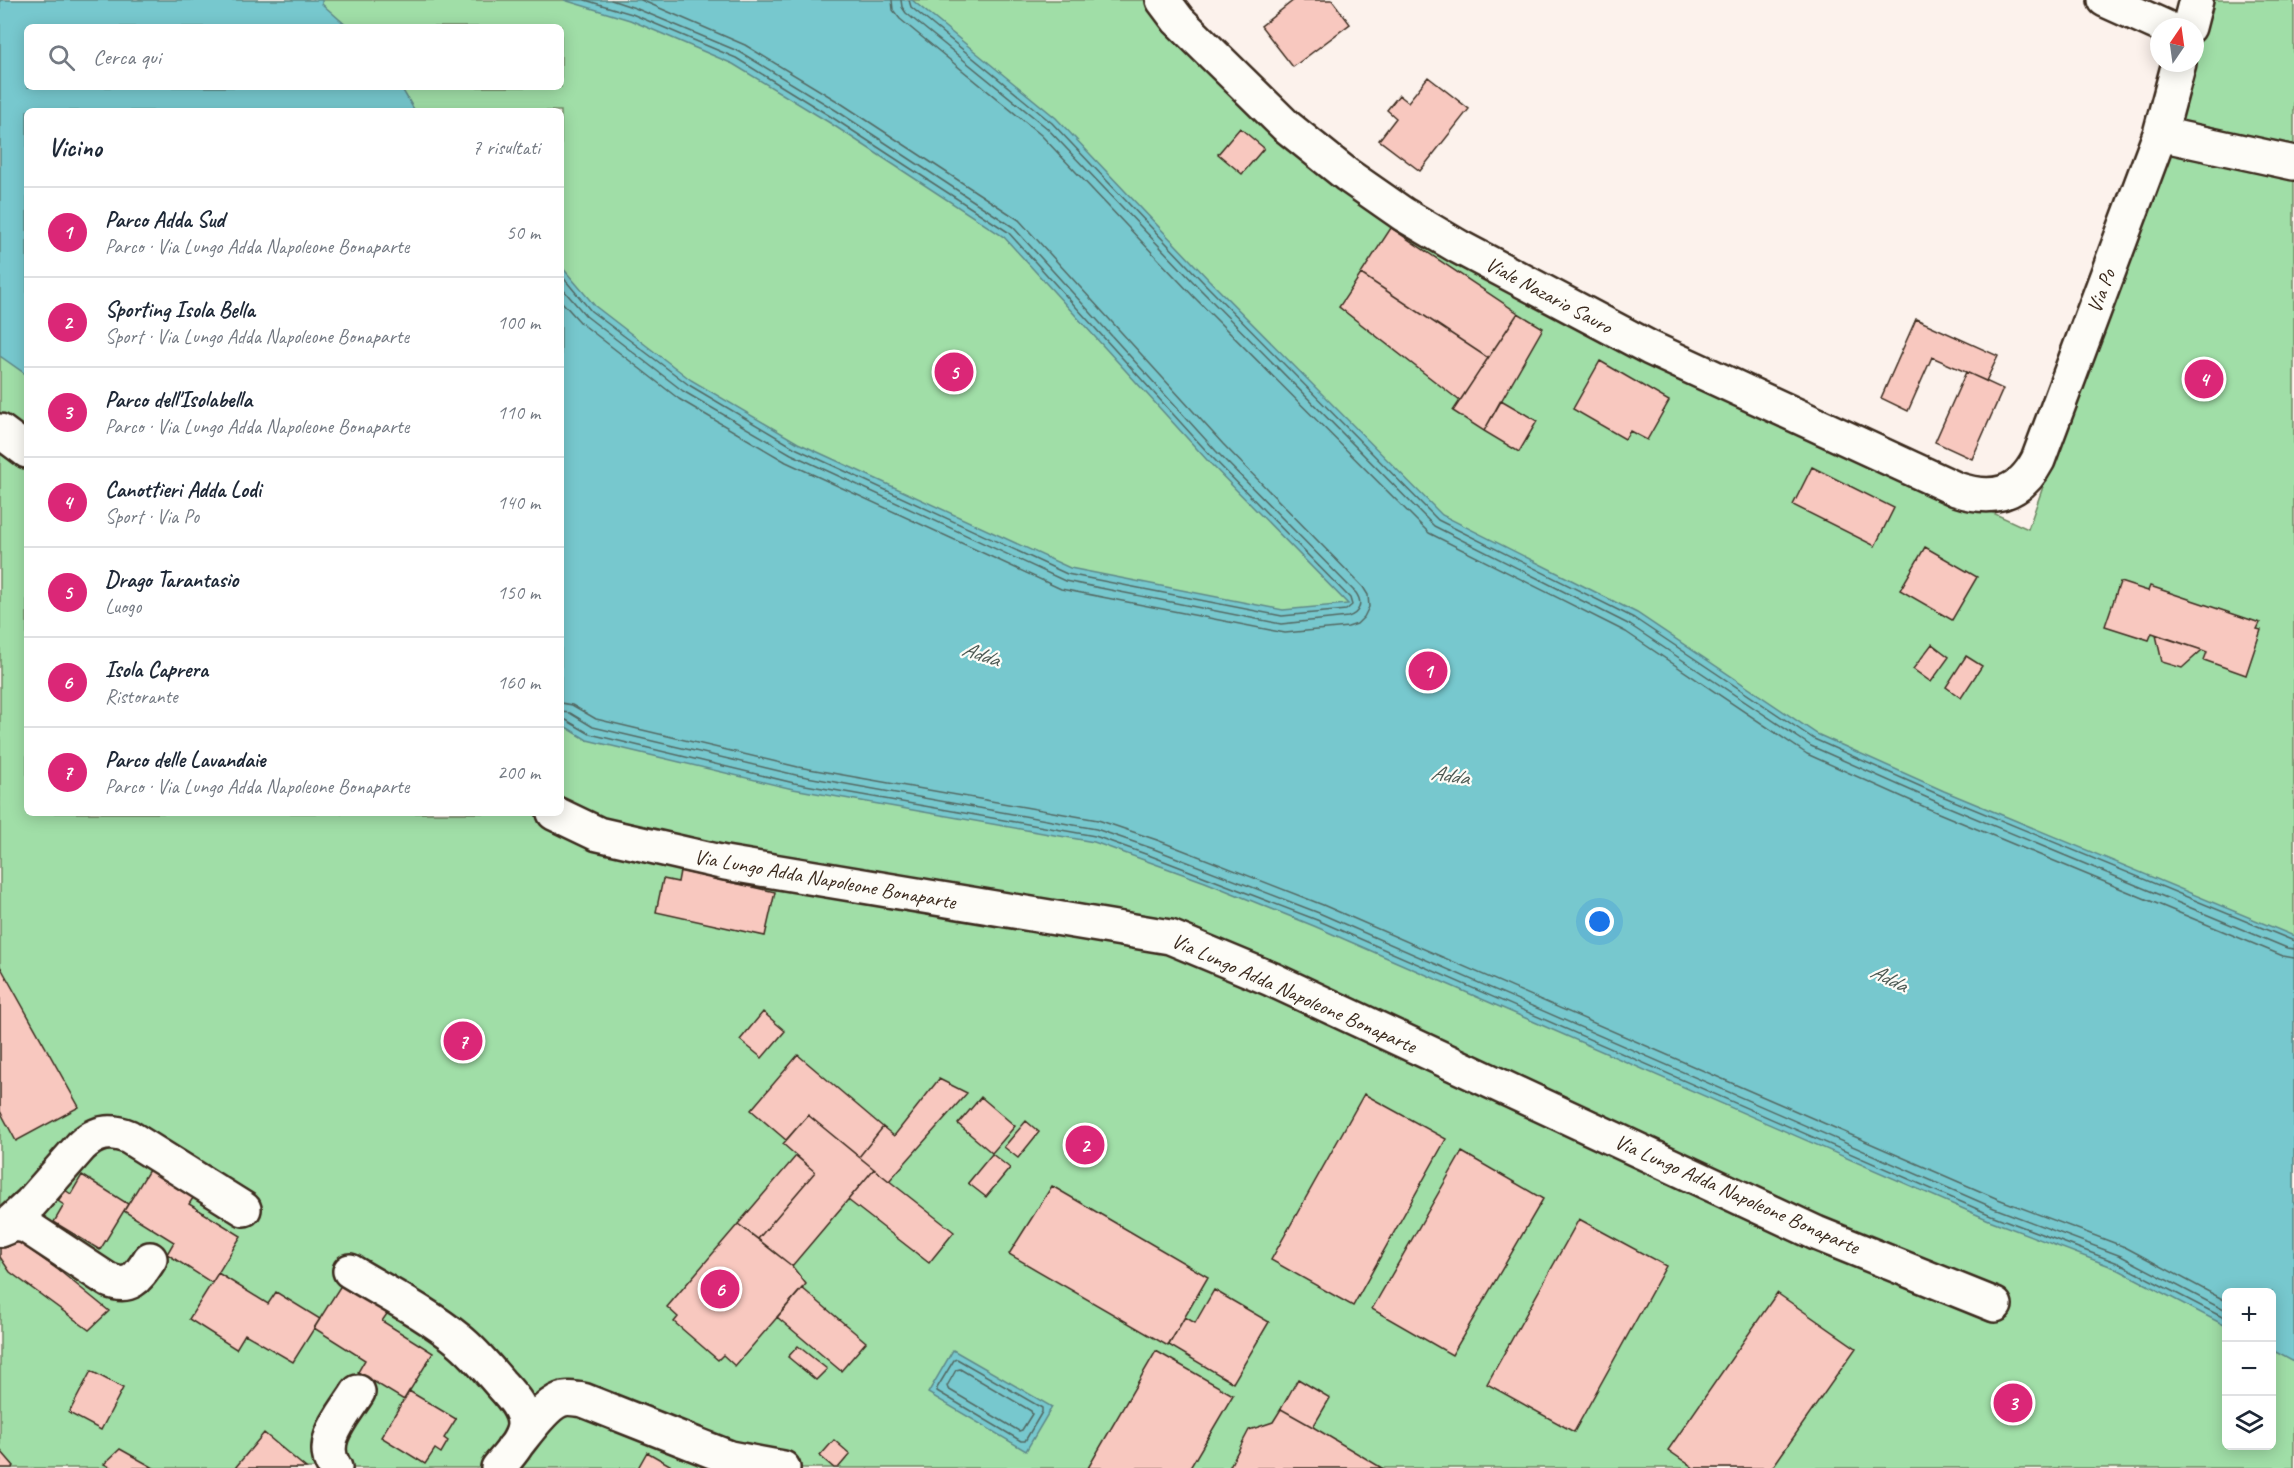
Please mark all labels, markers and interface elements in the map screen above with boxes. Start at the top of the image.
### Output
north arrow [2150,18,2204,72]
search box [24,24,564,90]
icon: search [45,41,78,74]
text: Cerca qui [93,43,161,71]
text: Vicino [48,131,102,164]
text: 7 risultati [472,135,540,160]
text: Parco Adda Sud [105,206,224,234]
text: 1 [63,220,72,245]
text: 50 m [506,220,540,245]
text: Parco · Via Lungo Adda Napoleone Bonaparte [105,234,409,259]
street label: Viale Nazario Sauro [1481,251,1618,340]
street label: Via Po [2081,264,2122,316]
text: Sporting Isola Bella [105,296,255,324]
text: 2 [63,310,72,335]
text: 100 m [497,310,540,335]
text: Sport · Via Lungo Adda Napoleone Bonaparte [105,324,409,349]
pin: 5 [934,350,974,394]
pin: 4 [2184,356,2224,401]
text: Parco dell'Isolabella [105,386,252,414]
text: 3 [63,400,72,425]
text: 110 m [497,400,540,425]
text: Parco · Via Lungo Adda Napoleone Bonaparte [105,414,409,439]
text: Canottieri Adda Lodi [105,476,261,504]
text: 4 [63,490,72,515]
text: 140 m [497,490,540,515]
text: Sport · Via Po [105,504,199,529]
text: Drago Tarantasio [105,566,238,594]
text: 5 [63,580,72,605]
text: 150 m [497,580,540,605]
text: Luogo [105,594,141,619]
water label: Adda [958,635,1006,674]
pin: 1 [1408,648,1448,694]
text: Isola Caprera [105,656,208,684]
text: 6 [63,670,72,695]
text: 160 m [497,670,540,695]
text: Ristorante [105,684,178,709]
text: Parco delle Lavandaie [105,746,265,774]
water label: Adda [1429,758,1473,792]
text: 7 [63,760,72,785]
text: 200 m [497,760,540,785]
text: Parco · Via Lungo Adda Napoleone Bonaparte [105,774,409,799]
street label: Via Lungo Adda Napoleone Bonaparte [692,843,959,915]
your location [1585,907,1614,936]
street label: Via Lungo Adda Napoleone Bonaparte [1168,927,1421,1059]
water label: Adda [1866,957,1914,1000]
pin: 7 [444,1018,482,1064]
pin: 2 [1066,1122,1104,1168]
street label: Via Lungo Adda Napoleone Bonaparte [1611,1128,1864,1260]
pin: 6 [700,1266,740,1312]
map controls [2222,1288,2276,1450]
button: + [2222,1288,2276,1342]
button: − [2222,1342,2276,1396]
pin: 3 [1994,1380,2032,1426]
button: layers [2222,1396,2276,1450]

